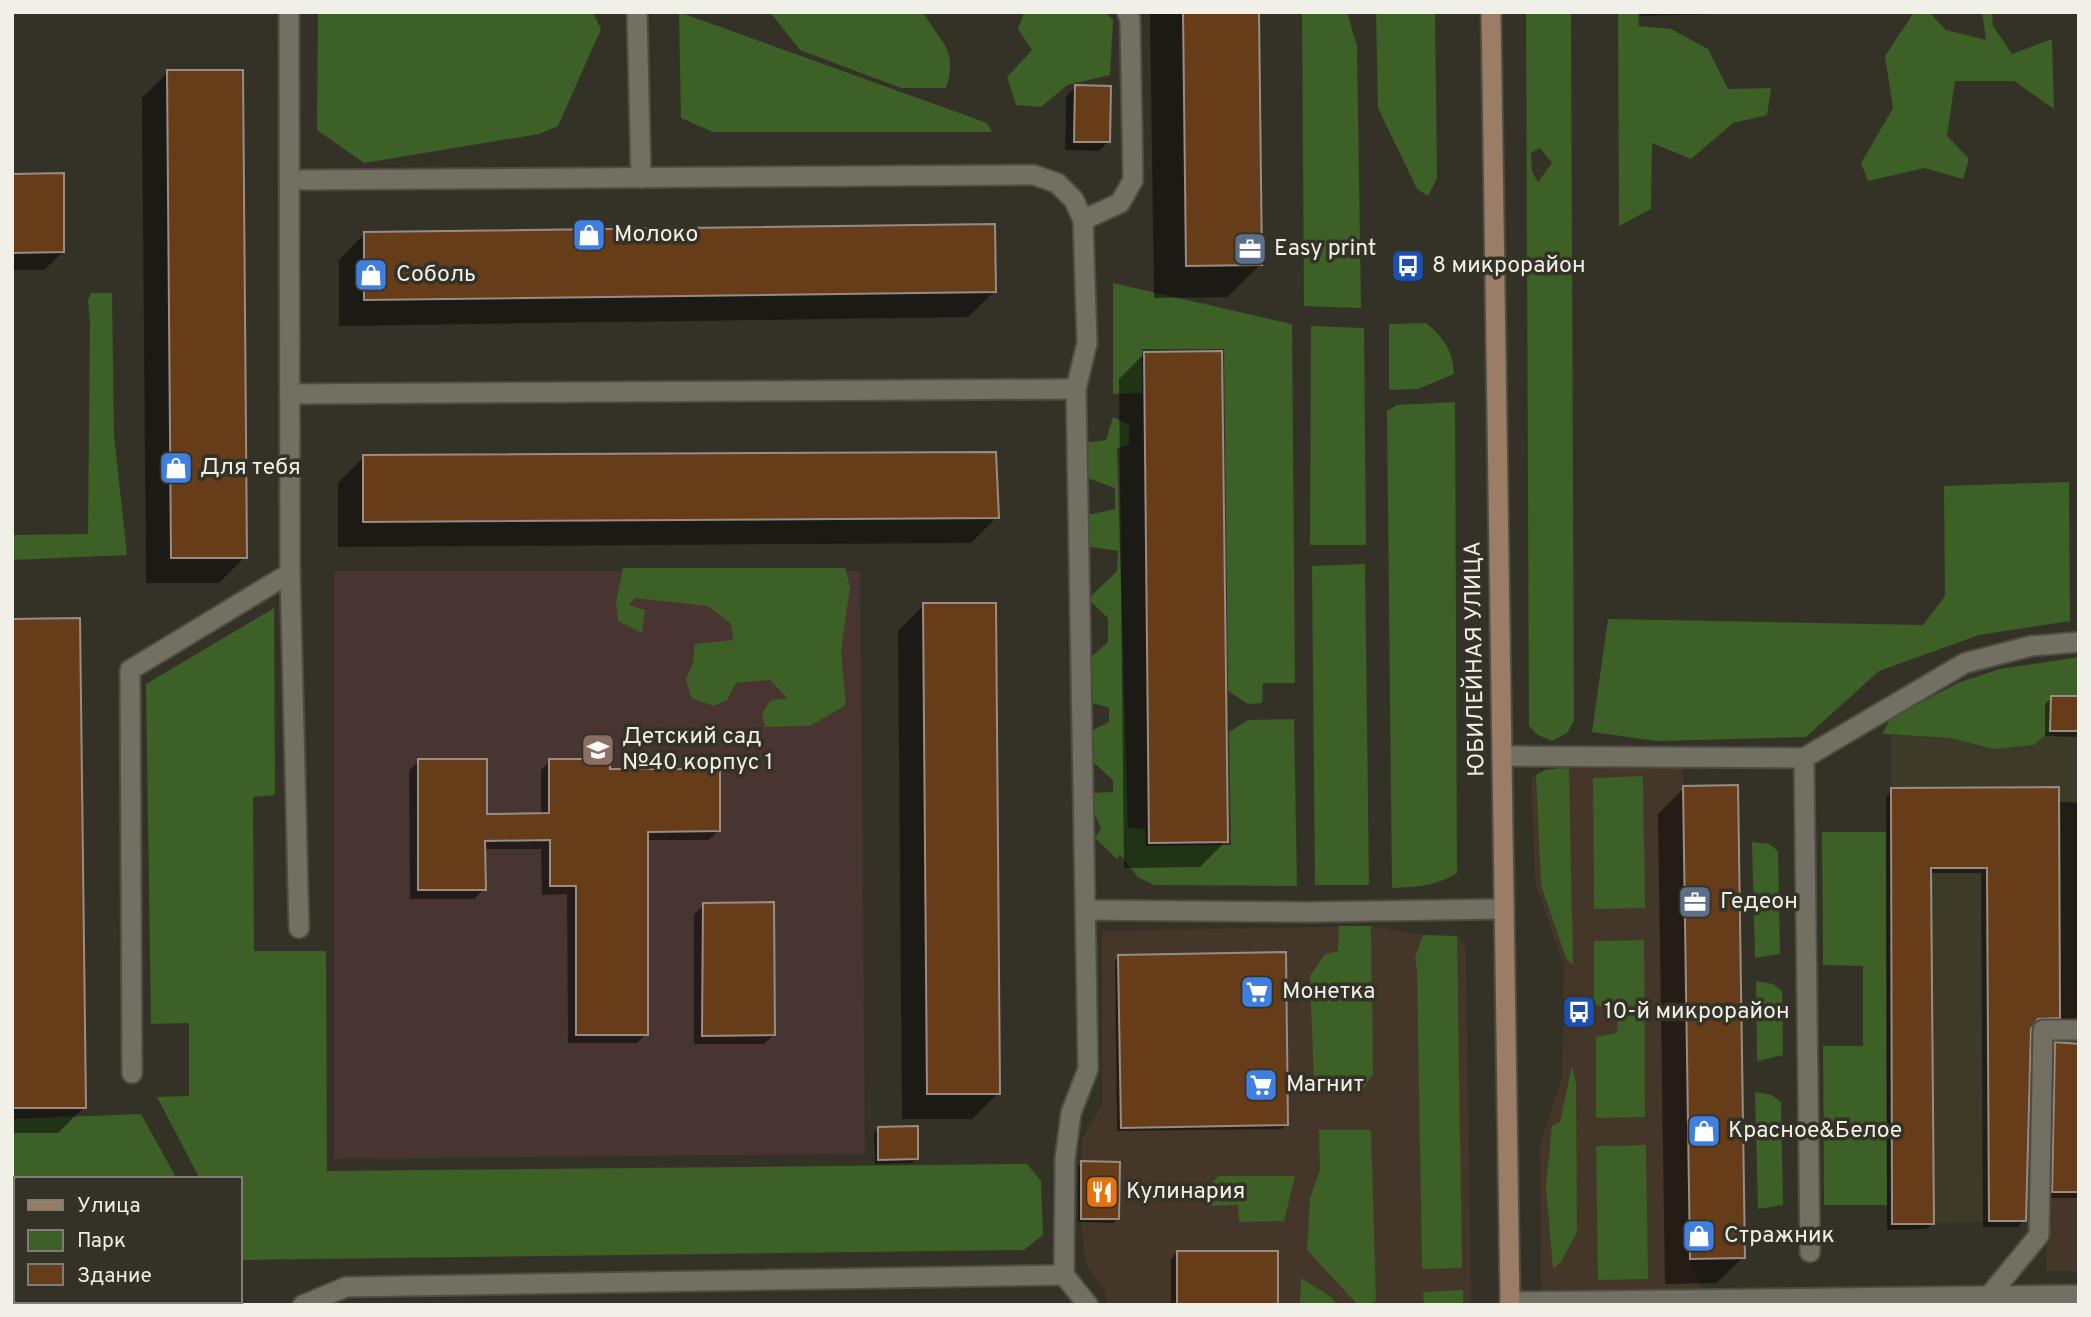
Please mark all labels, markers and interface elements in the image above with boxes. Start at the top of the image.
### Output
shop icon: Молоко [570,216,608,254]
place label: Молоко [614,221,698,250]
office icon: Easy print [1231,230,1269,268]
place label: Easy print [1274,235,1377,264]
bus stop icon: 8 микрорайон [1389,247,1427,285]
place label: 8 микрорайон [1432,252,1586,281]
shop icon: Соболь [352,256,390,294]
place label: Соболь [396,261,476,290]
shop icon: Для тебя [157,449,195,487]
place label: Для тебя [200,454,301,483]
street label: ЮБИЛЕЙНАЯ УЛИЦА [1457,541,1493,777]
place label: Детский сад №40 корпус 1 [622,723,773,778]
school or university icon: Детский сад №40 корпус 1 [579,731,617,769]
office icon: Гедеон [1676,883,1714,921]
place label: Гедеон [1720,888,1798,917]
supermarket icon: Монетка [1238,973,1276,1011]
place label: Монетка [1282,978,1375,1007]
bus stop icon: 10-й микрорайон [1560,993,1598,1031]
place label: 10-й микрорайон [1604,998,1790,1027]
supermarket icon: Магнит [1242,1066,1280,1104]
place label: Магнит [1286,1071,1364,1100]
shop icon: Красное&Белое [1685,1112,1723,1150]
place label: Красное&Белое [1728,1117,1902,1146]
restaurant icon: Кулинария [1083,1173,1121,1211]
legend [14,1177,242,1303]
place label: Кулинария [1126,1178,1245,1207]
text: Улица [77,1193,141,1220]
shop icon: Стражник [1680,1217,1718,1255]
place label: Стражник [1724,1222,1835,1251]
text: Парк [77,1228,126,1255]
text: Здание [77,1263,152,1290]

